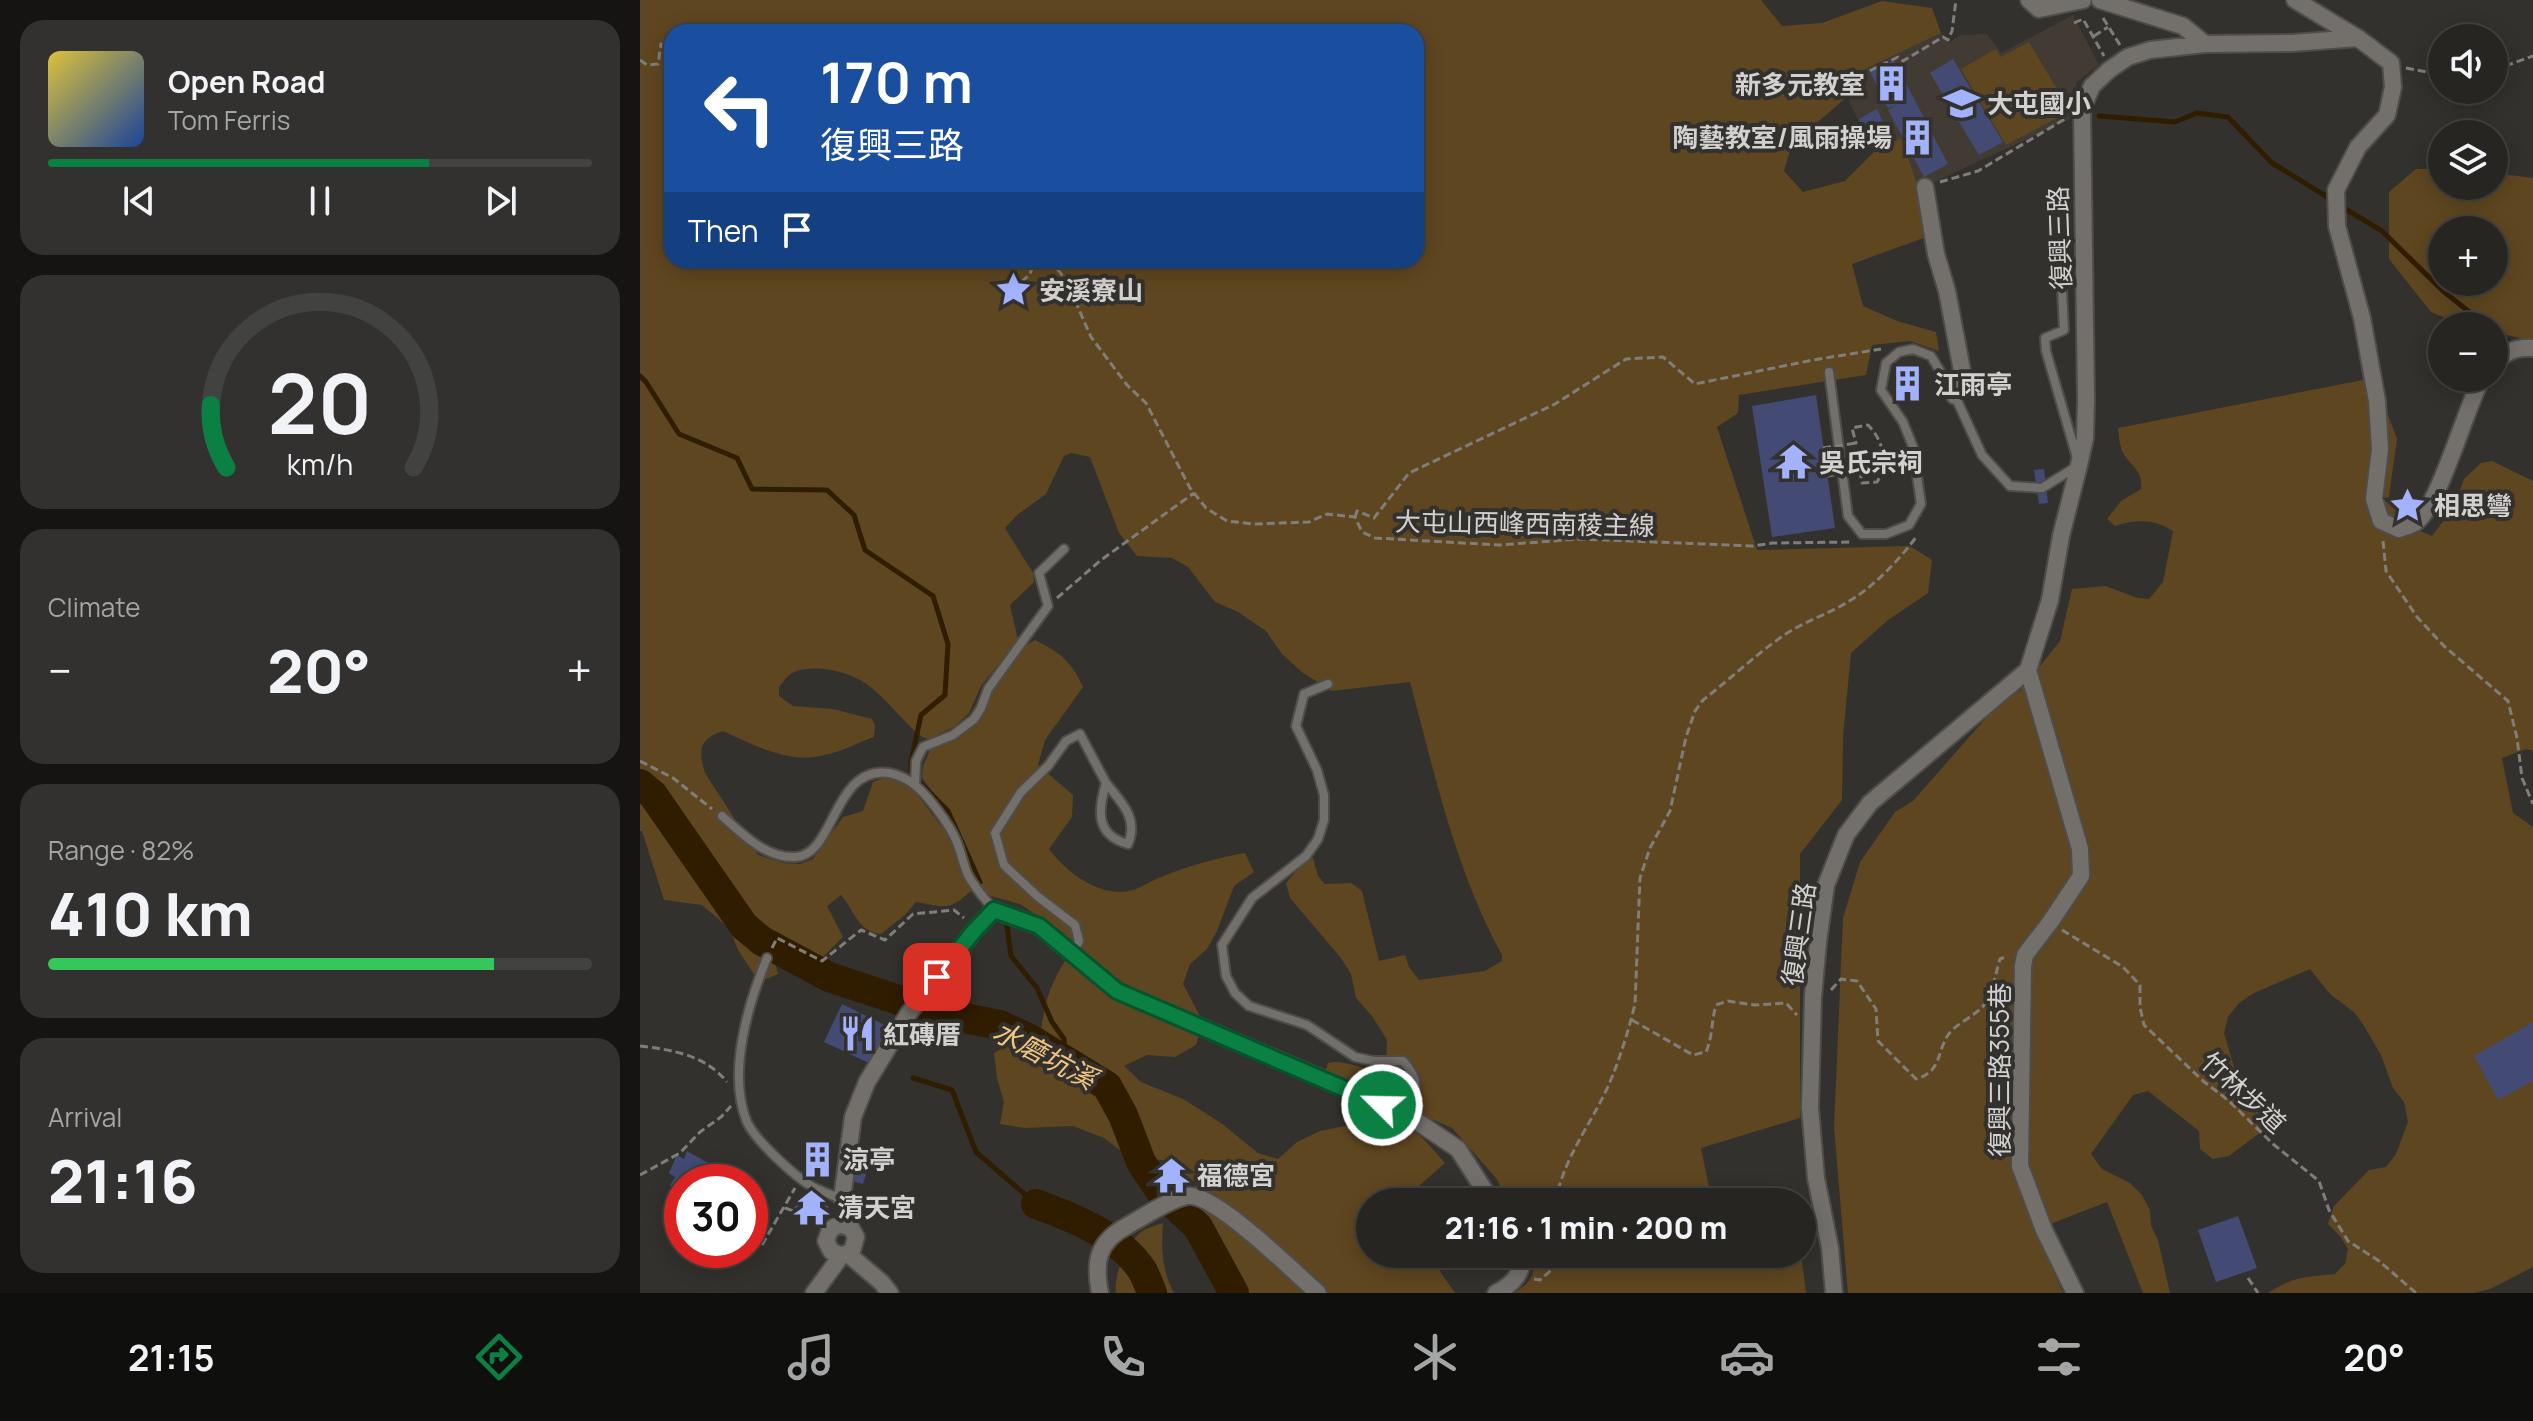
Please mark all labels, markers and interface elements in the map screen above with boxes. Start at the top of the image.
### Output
map controls [2428,24,2508,392]
button: sound [2428,24,2508,104]
text: 170 m [820,43,973,120]
icon: left [688,56,792,160]
text: Open Road [168,61,325,102]
building icon: 新多元教室 [1872,65,1910,103]
place label: 新多元教室 [1735,66,1865,102]
school or university icon: 大屯國小 [1942,84,1980,122]
place label: 大屯國小 [1987,85,2091,121]
text: Tom Ferris [168,102,290,138]
building icon: 陶藝教室/風雨操場 [1899,118,1937,156]
place label: 陶藝教室/風雨操場 [1673,119,1892,155]
text: 復興三路 [820,120,964,169]
button: layers [2428,120,2508,200]
icon: previous [117,179,161,223]
icon: pause [298,179,342,223]
icon: next [479,179,523,223]
street label: 復興三路 [2039,185,2079,291]
icon: arrive [775,208,819,252]
text: Then [688,210,759,251]
button: + [2428,216,2508,296]
place icon: 安溪寮山 [994,271,1032,309]
place label: 安溪寮山 [1039,272,1143,308]
button: − [2428,312,2508,392]
text: 20 [268,344,372,458]
building icon: 江雨亭 [1889,365,1927,403]
place label: 江雨亭 [1934,366,2012,402]
temple icon: 吳氏宗祠 [1774,443,1812,481]
place label: 吳氏宗祠 [1819,444,1923,480]
text: km/h [287,445,353,484]
place icon: 相思彎 [2389,486,2427,524]
place label: 相思彎 [2434,487,2512,523]
street label: 大屯山西峰西南稜主線 [1395,503,1655,543]
text: Climate [48,589,140,625]
text: 20° [267,629,371,711]
text: − [48,640,72,700]
text: + [567,640,592,700]
text: Range · 82% [48,832,195,868]
text: 410 km [48,872,253,954]
street label: 復興三路 [1773,880,1823,988]
pin [903,943,971,1011]
icon: arrive [915,955,959,999]
street label: 復興三路355巷 [1981,983,2017,1157]
water label: 水磨坑溪 [987,1011,1107,1099]
restaurant icon: 紅磚厝 [838,1015,876,1053]
place label: 紅磚厝 [883,1016,961,1052]
street label: 竹林步道 [2194,1043,2294,1141]
position arrow [1340,1063,1424,1147]
text: Arrival [48,1099,122,1135]
text: 21:16 [48,1139,197,1221]
building icon: 涼亭 [798,1140,836,1178]
place label: 涼亭 [843,1141,895,1177]
temple icon: 福德宮 [1152,1156,1190,1194]
place label: 福德宮 [1197,1157,1275,1193]
speed limit sign: 30 [664,1164,768,1268]
temple icon: 清天宮 [793,1188,831,1226]
place label: 清天宮 [838,1189,916,1225]
text: 21:16 · 1 min · 200 m [1445,1207,1727,1248]
icon: directions [471,1329,527,1385]
icon: music [783,1329,839,1385]
icon: phone [1095,1329,1151,1385]
icon: climate [1407,1329,1463,1385]
icon: car [1719,1329,1775,1385]
icon: filters [2031,1329,2087,1385]
text: 21:15 [128,1333,214,1382]
text: 20° [2344,1333,2405,1382]

